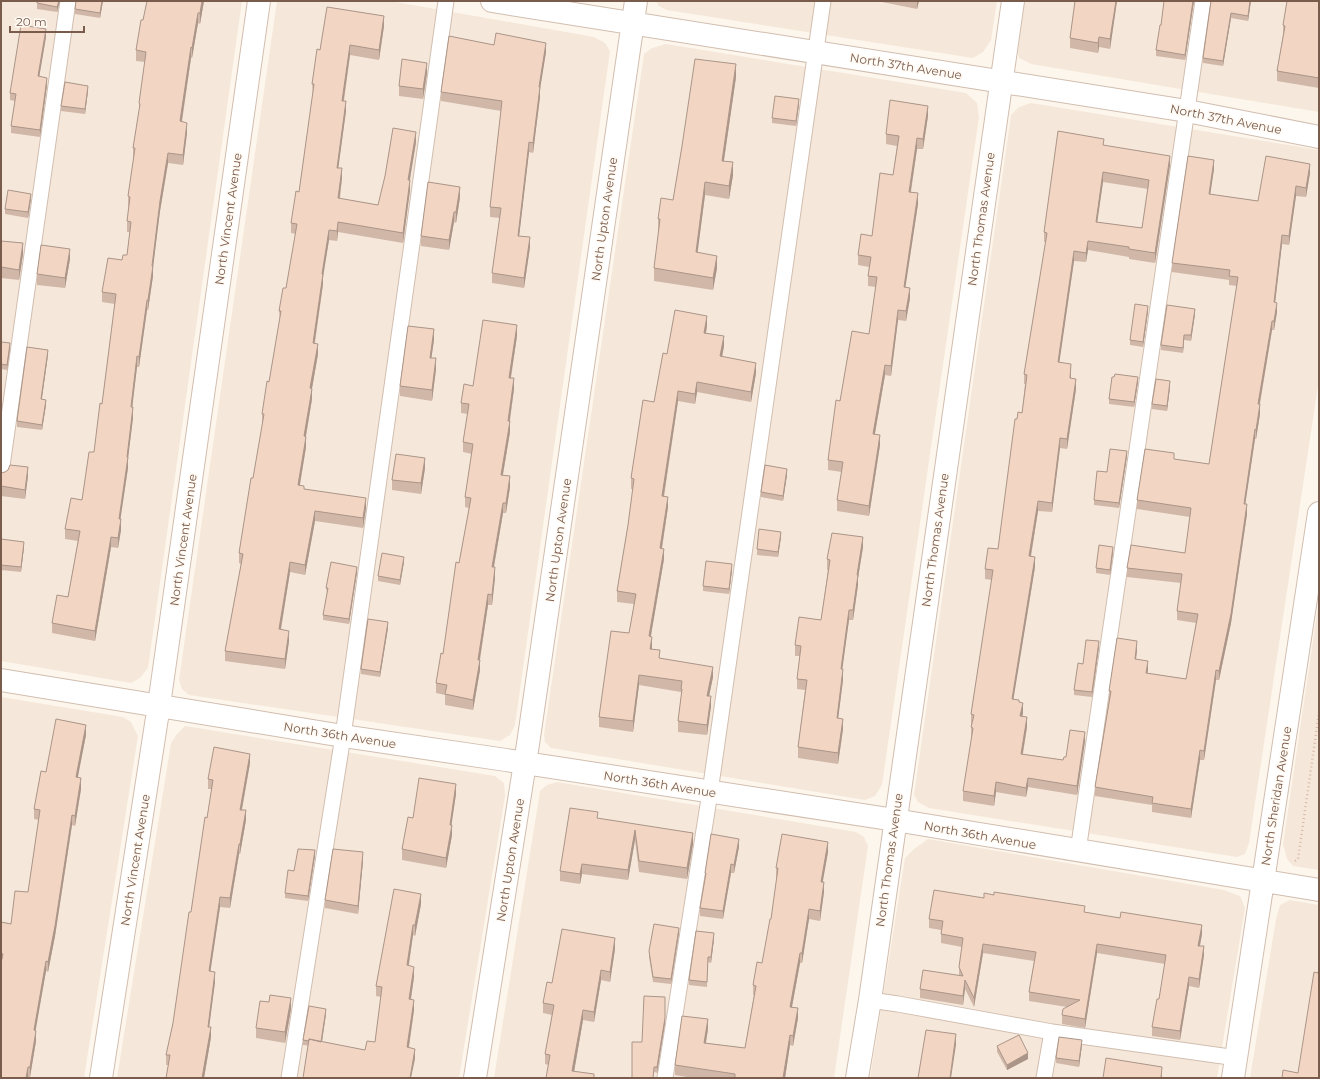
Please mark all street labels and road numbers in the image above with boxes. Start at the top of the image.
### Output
street label: North 37th Avenue [849,50,963,82]
street label: North 37th Avenue [1169,101,1283,137]
street label: North Thomas Avenue [964,151,998,287]
street label: North Vincent Avenue [211,152,245,286]
street label: North Upton Avenue [588,156,620,282]
street label: North Thomas Avenue [918,472,952,608]
street label: North Vincent Avenue [166,473,200,607]
street label: North Upton Avenue [542,477,574,603]
street label: North 36th Avenue [283,719,397,751]
street label: North Sheridan Avenue [1258,725,1294,867]
street label: North 36th Avenue [603,768,717,800]
street label: North Thomas Avenue [872,792,906,928]
street label: North Vincent Avenue [117,793,153,927]
street label: North Upton Avenue [493,797,527,923]
street label: North 36th Avenue [923,818,1037,852]

